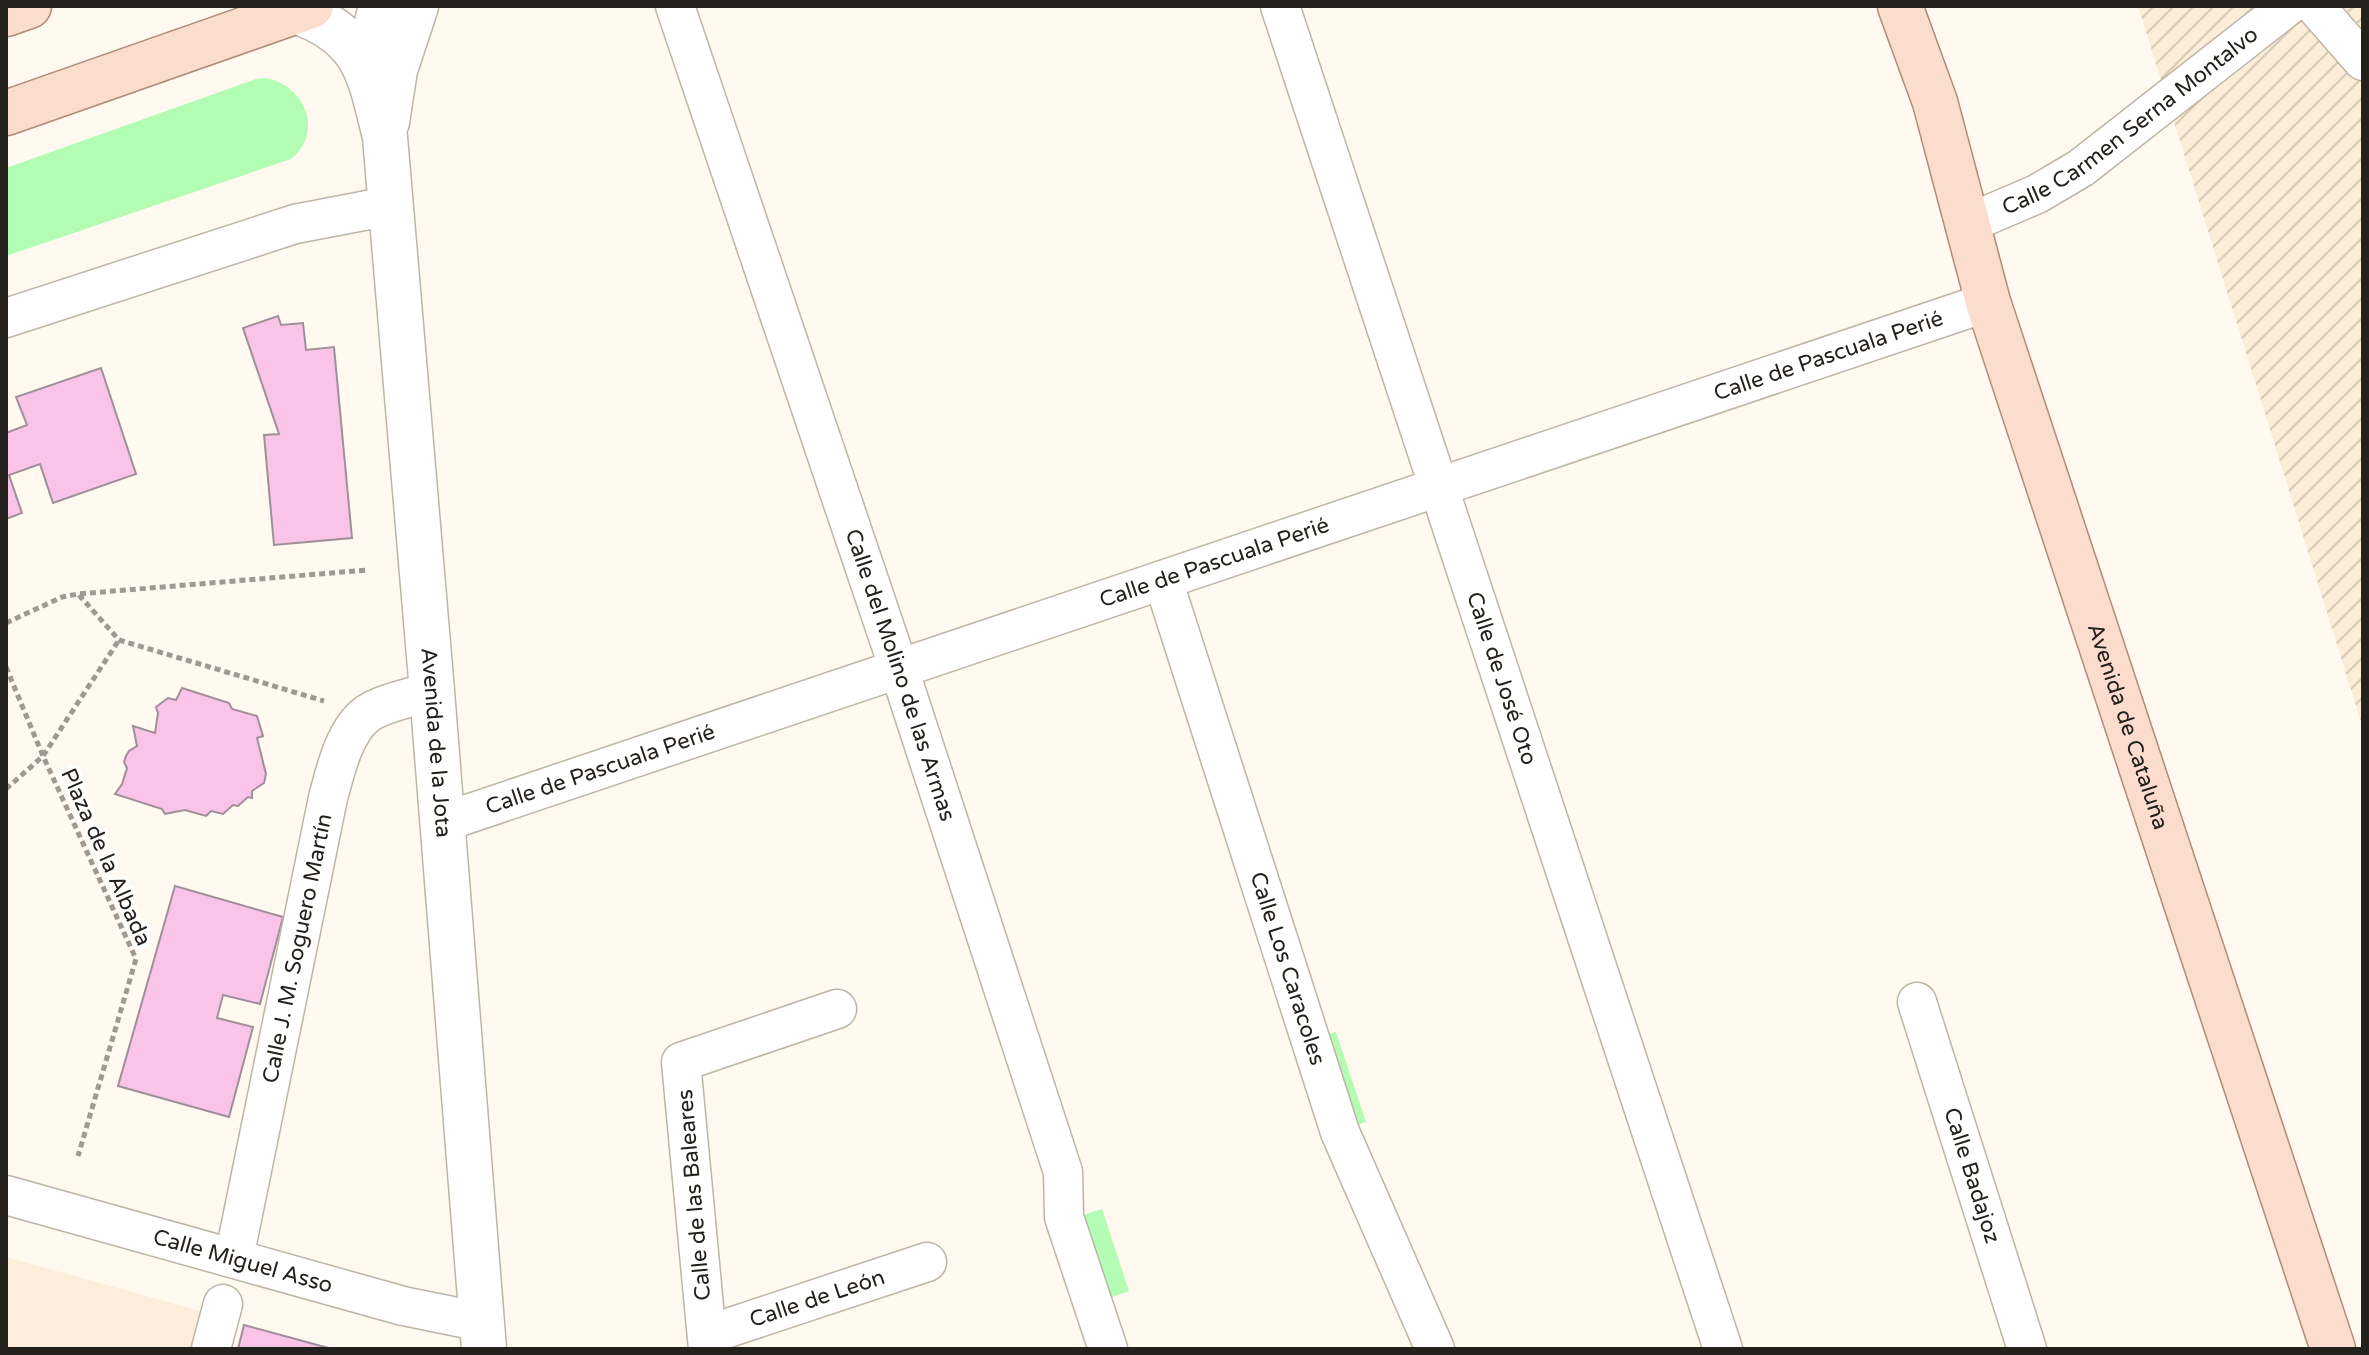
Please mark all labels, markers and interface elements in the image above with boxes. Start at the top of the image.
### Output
street label: Calle Carmen Serna Montalvo [1998,21,2263,220]
street label: Calle de Pascuala Perié [1710,305,1947,406]
street label: Calle de Pascuala Perié [1096,512,1332,613]
street label: Calle del Molino de las Armas [840,526,961,825]
street label: Calle de José Oto [1461,588,1542,768]
street label: Avenida de Cataluña [2082,620,2174,833]
street label: Avenida de la Jota [415,647,457,839]
street label: Calle de Pascuala Perié [482,719,718,820]
street label: Plaza de la Albada [55,764,157,950]
street label: Calle J. M. Soguero Martín [257,811,337,1086]
street label: Calle Los Caracoles [1244,869,1331,1068]
street label: Calle de las Baleares [672,1088,716,1302]
street label: Calle Badajoz [1938,1105,2006,1246]
street label: Calle Miguel Asso [150,1224,336,1299]
street label: Calle de León [746,1264,888,1333]

